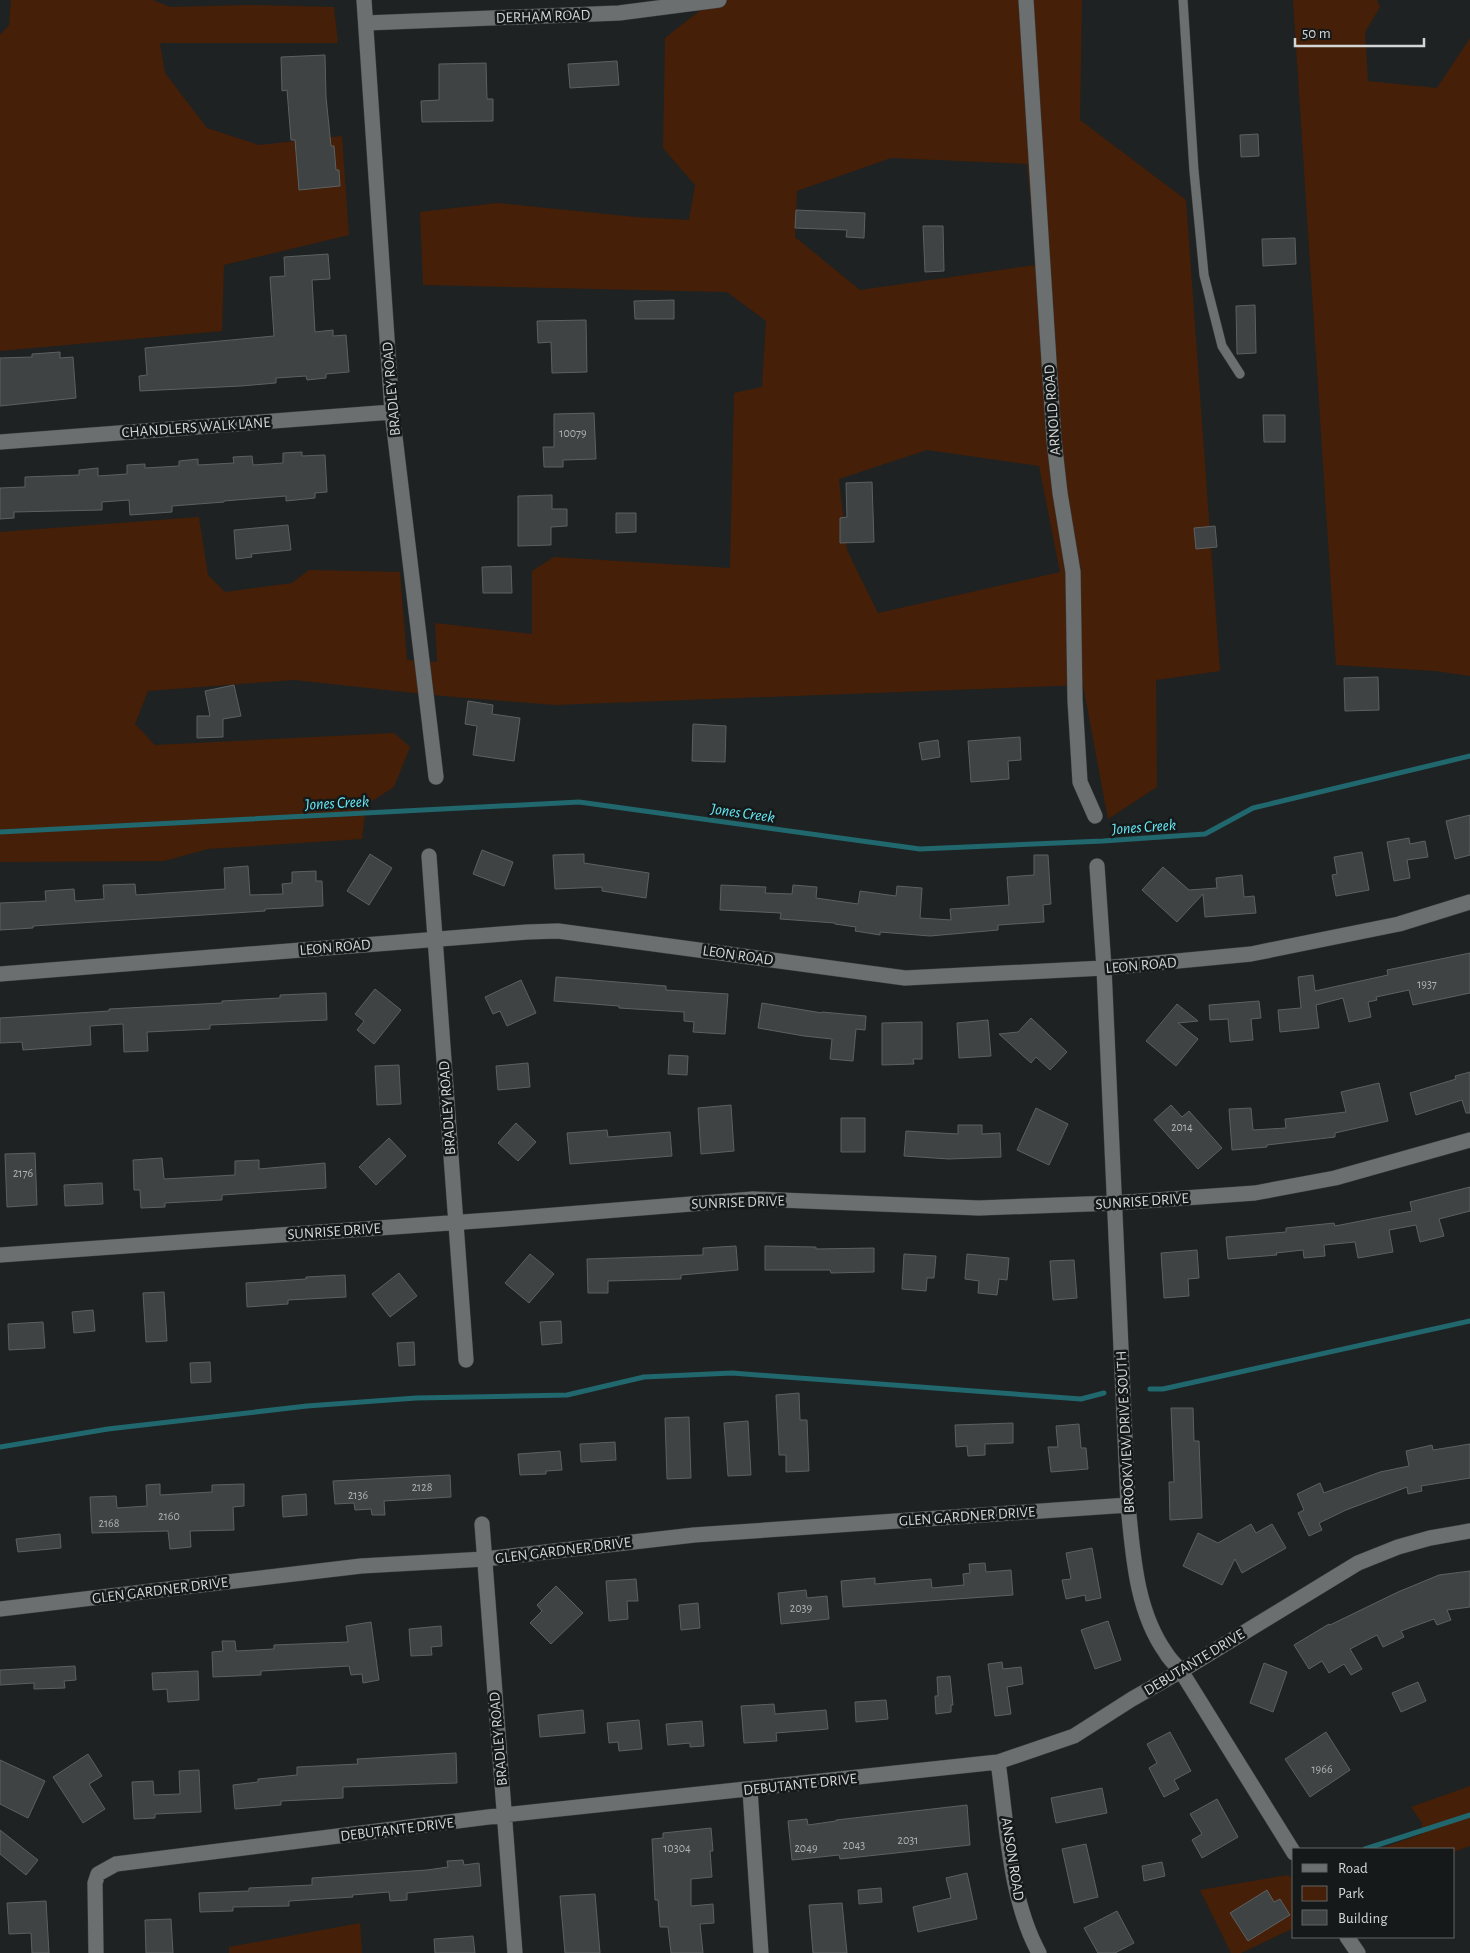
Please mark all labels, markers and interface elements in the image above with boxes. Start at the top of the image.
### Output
street label: DERHAM ROAD [496,7,591,26]
scale bar [1295,15,1424,47]
text: 50 m [1302,26,1331,41]
street label: BRADLEY ROAD [380,341,403,437]
street label: ARNOLD ROAD [1042,364,1063,456]
street label: CHANDLERS WALK LANE [121,415,271,440]
house number: 10079 [559,427,587,439]
water label: Jones Creek [304,793,370,813]
water label: Jones Creek [709,800,776,825]
water label: Jones Creek [1110,817,1177,837]
street label: LEON ROAD [299,937,372,958]
street label: LEON ROAD [702,943,775,968]
street label: LEON ROAD [1105,955,1178,976]
house number: 1937 [1417,978,1437,990]
street label: BRADLEY ROAD [437,1060,458,1156]
house number: 2014 [1171,1121,1193,1133]
house number: 2176 [13,1167,33,1179]
street label: SUNRISE DRIVE [1095,1191,1189,1212]
street label: SUNRISE DRIVE [691,1193,785,1212]
street label: SUNRISE DRIVE [287,1221,381,1242]
street label: BROOKVIEW DRIVE SOUTH [1114,1350,1137,1514]
house number: 2128 [412,1481,433,1493]
house number: 2136 [348,1489,368,1501]
street label: GLEN GARDNER DRIVE [898,1504,1036,1529]
house number: 2160 [158,1510,180,1522]
house number: 2168 [99,1517,120,1529]
street label: GLEN GARDNER DRIVE [494,1535,632,1566]
street label: GLEN GARDNER DRIVE [91,1575,229,1606]
house number: 2039 [790,1602,813,1614]
street label: DEBUTANTE DRIVE [1141,1627,1247,1698]
street label: BRADLEY ROAD [487,1691,510,1787]
house number: 1966 [1311,1763,1333,1775]
street label: DEBUTANTE DRIVE [743,1771,858,1798]
street label: DEBUTANTE DRIVE [340,1815,455,1844]
street label: ANSON ROAD [999,1816,1027,1902]
house number: 2031 [898,1834,918,1846]
house number: 2043 [843,1839,865,1851]
house number: 10304 [663,1842,691,1854]
house number: 2049 [794,1842,818,1854]
legend [1292,1848,1455,1938]
text: Road [1338,1861,1368,1876]
text: Park [1338,1886,1364,1901]
text: Building [1338,1911,1388,1926]

